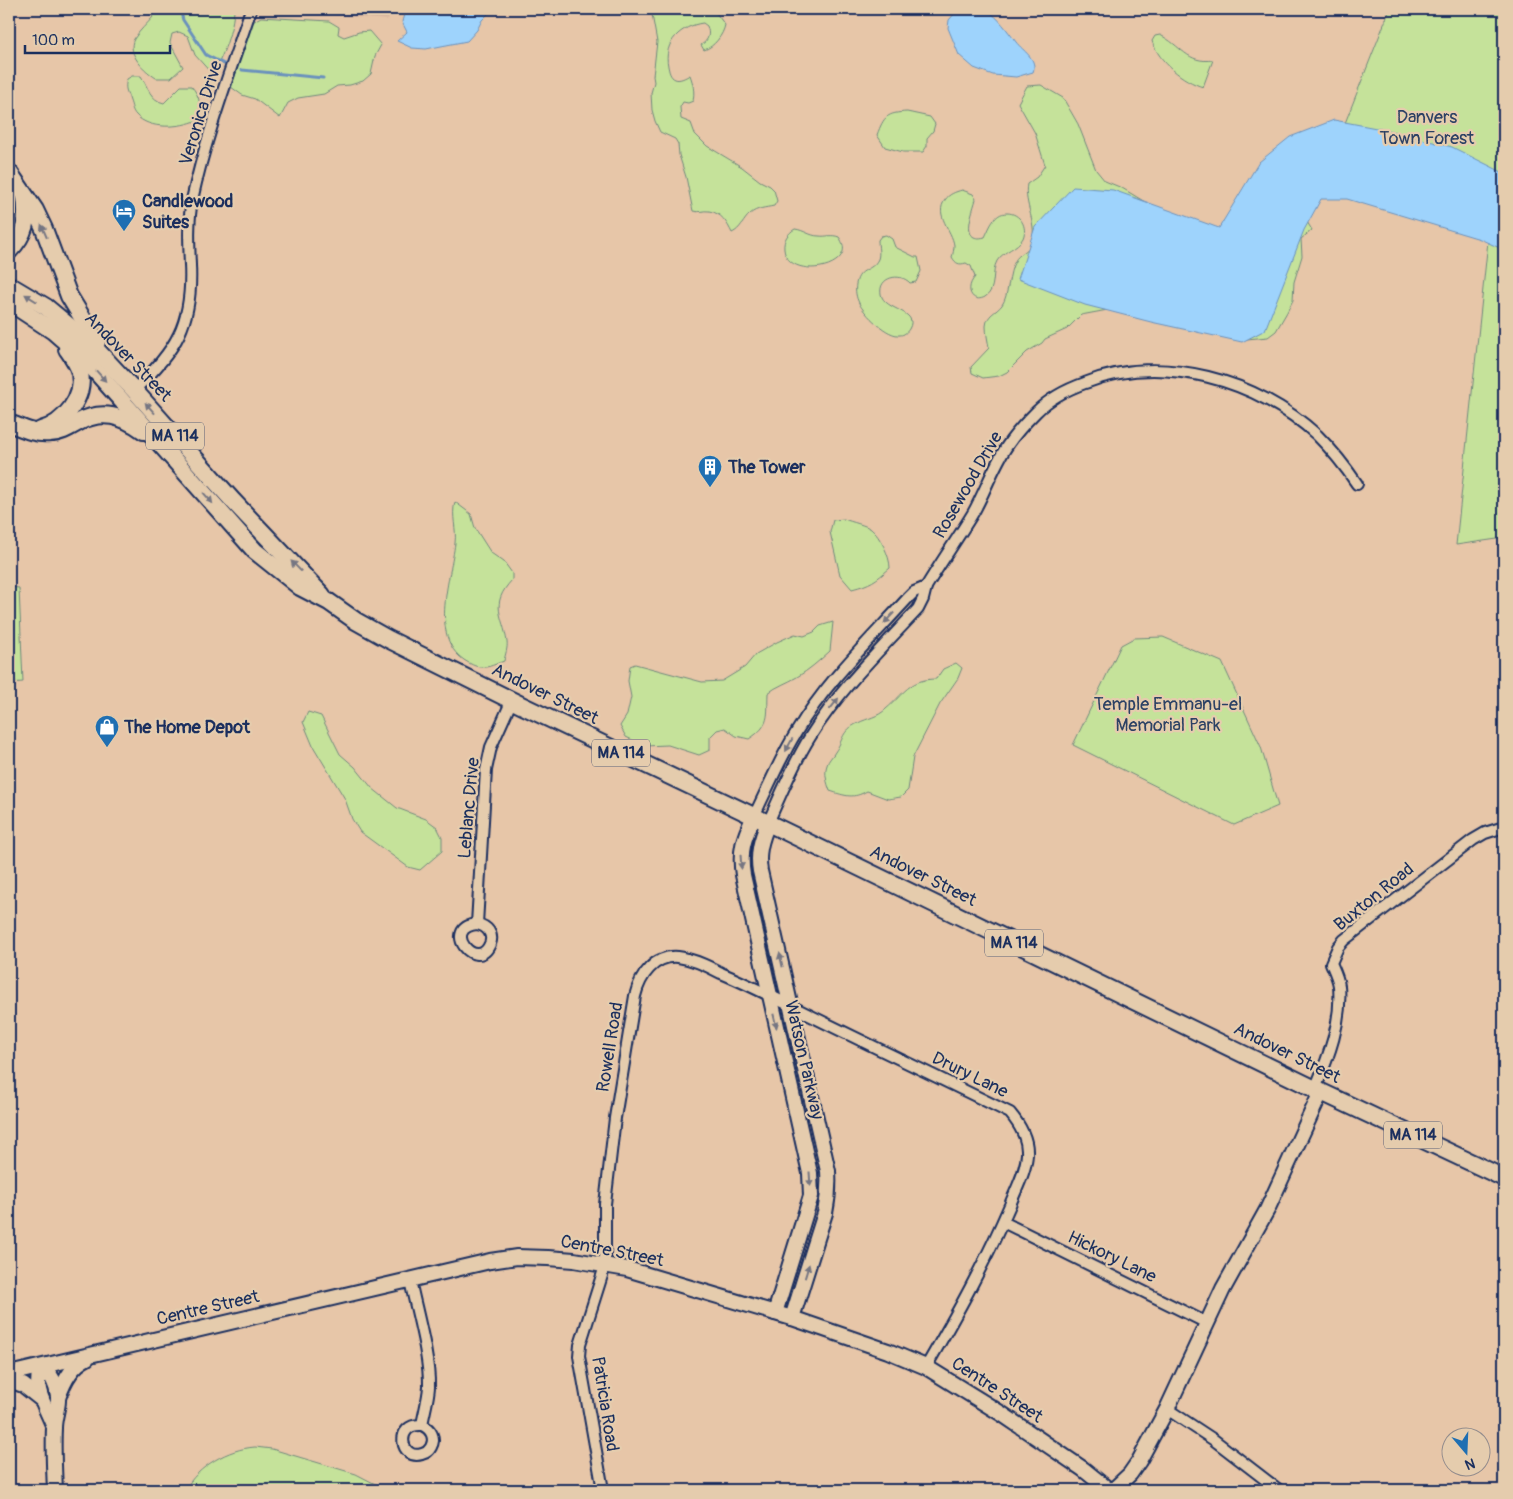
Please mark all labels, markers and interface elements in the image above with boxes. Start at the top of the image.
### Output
scale bar [25,22,170,54]
text: 100 m [32,31,75,50]
street label: Veronica Drive [174,58,228,168]
park label: Danvers Town Forest [1380,106,1475,150]
place label: Candlewood Suites [142,190,234,234]
hotel icon: Candlewood Suites [111,198,137,232]
one-way arrow [40,224,48,238]
one-way arrow [25,294,38,303]
street label: Andover Street [79,307,177,407]
one-way arrow [95,370,107,382]
one-way arrow [144,402,156,414]
road number: MA 114 [146,422,204,450]
street label: Rosewood Drive [928,427,1008,543]
building icon: The Tower [697,454,723,488]
place label: The Tower [727,456,806,479]
one-way arrow [202,492,213,504]
one-way arrow [290,560,302,572]
one-way arrow [883,612,895,624]
street label: Andover Street [488,658,603,730]
park label: Temple Emmanu-el Memorial Park [1094,693,1242,737]
one-way arrow [829,697,839,711]
shop icon: The Home Depot [94,714,120,748]
place label: The Home Depot [123,716,251,739]
one-way arrow [785,738,793,753]
road number: MA 114 [592,740,650,766]
street label: Leblanc Drive [453,756,485,860]
street label: Andover Street [866,840,981,912]
one-way arrow [738,854,746,870]
street label: Buxton Road [1329,858,1419,936]
road number: MA 114 [985,930,1043,956]
one-way arrow [777,952,785,967]
street label: Watson Parkway [779,998,829,1122]
street label: Rowell Road [592,1000,628,1094]
one-way arrow [771,1013,779,1028]
street label: Andover Street [1230,1017,1345,1089]
street label: Drury Lane [928,1047,1012,1103]
road number: MA 114 [1384,1122,1442,1148]
one-way arrow [807,1172,815,1188]
street label: Hickory Lane [1064,1226,1160,1288]
street label: Centre Street [558,1230,666,1272]
one-way arrow [804,1264,811,1279]
street label: Centre Street [154,1285,262,1331]
street label: Centre Street [947,1352,1048,1429]
street label: Patricia Road [586,1355,624,1453]
north arrow [1440,1426,1490,1476]
text: N [1463,1454,1477,1473]

